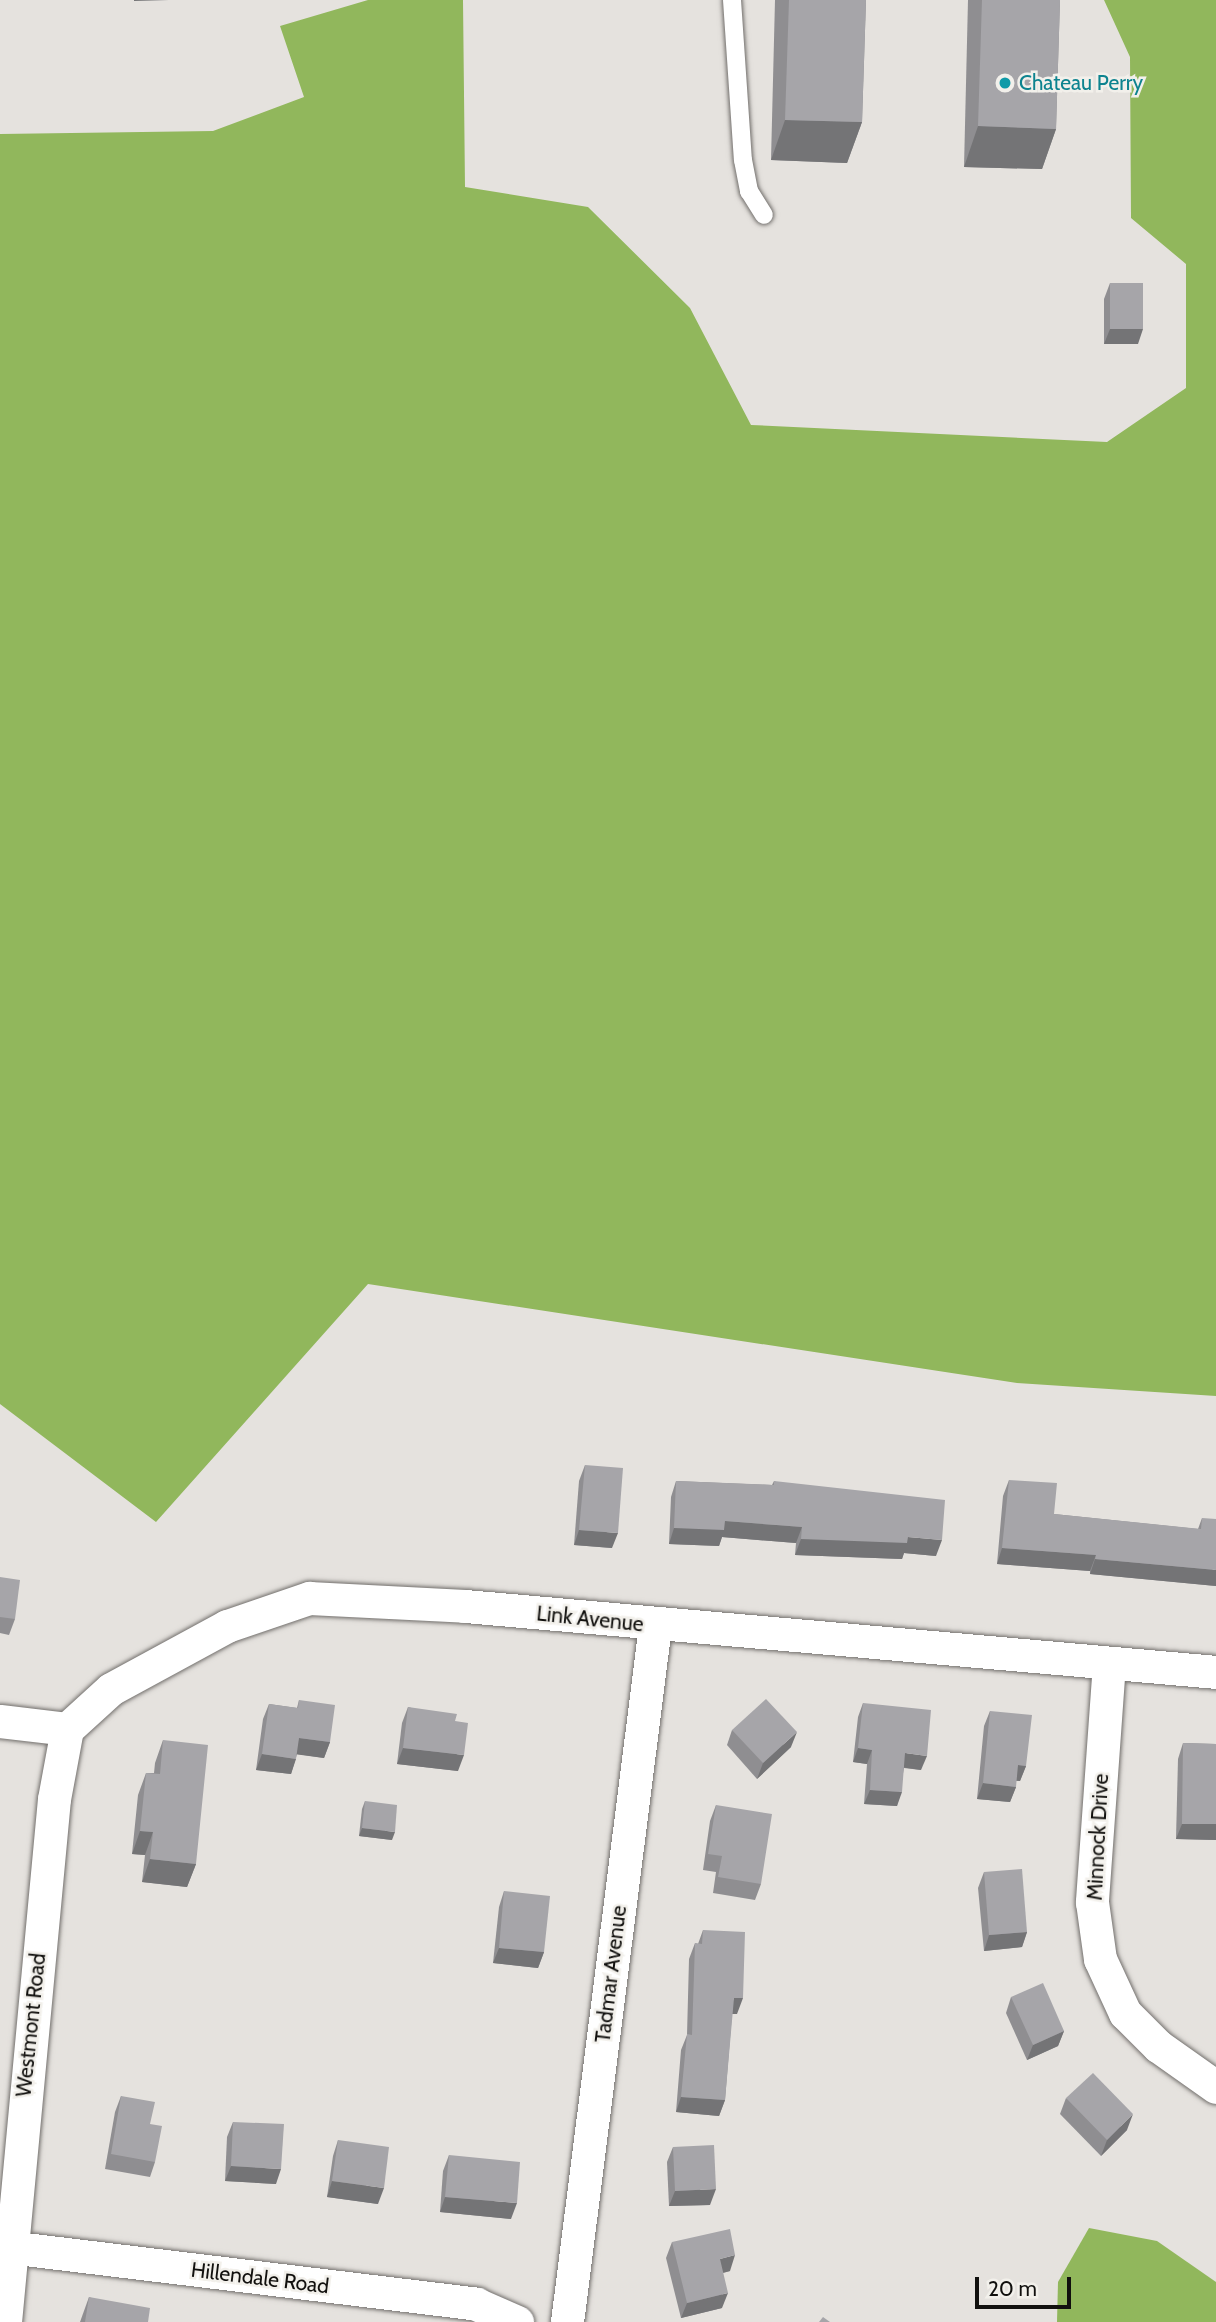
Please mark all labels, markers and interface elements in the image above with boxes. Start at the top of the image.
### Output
place label: Chateau Perry [1019,70,1143,96]
marker: Chateau Perry [997,75,1013,91]
street label: Link Avenue [535,1601,645,1637]
street label: Minnock Drive [1082,1773,1114,1901]
street label: Tadmar Avenue [590,1904,632,2044]
street label: Westmont Road [11,1952,51,2098]
street label: Hillendale Road [189,2257,331,2299]
scale bar [978,2262,1074,2306]
text: 20 m [988,2276,1037,2301]

